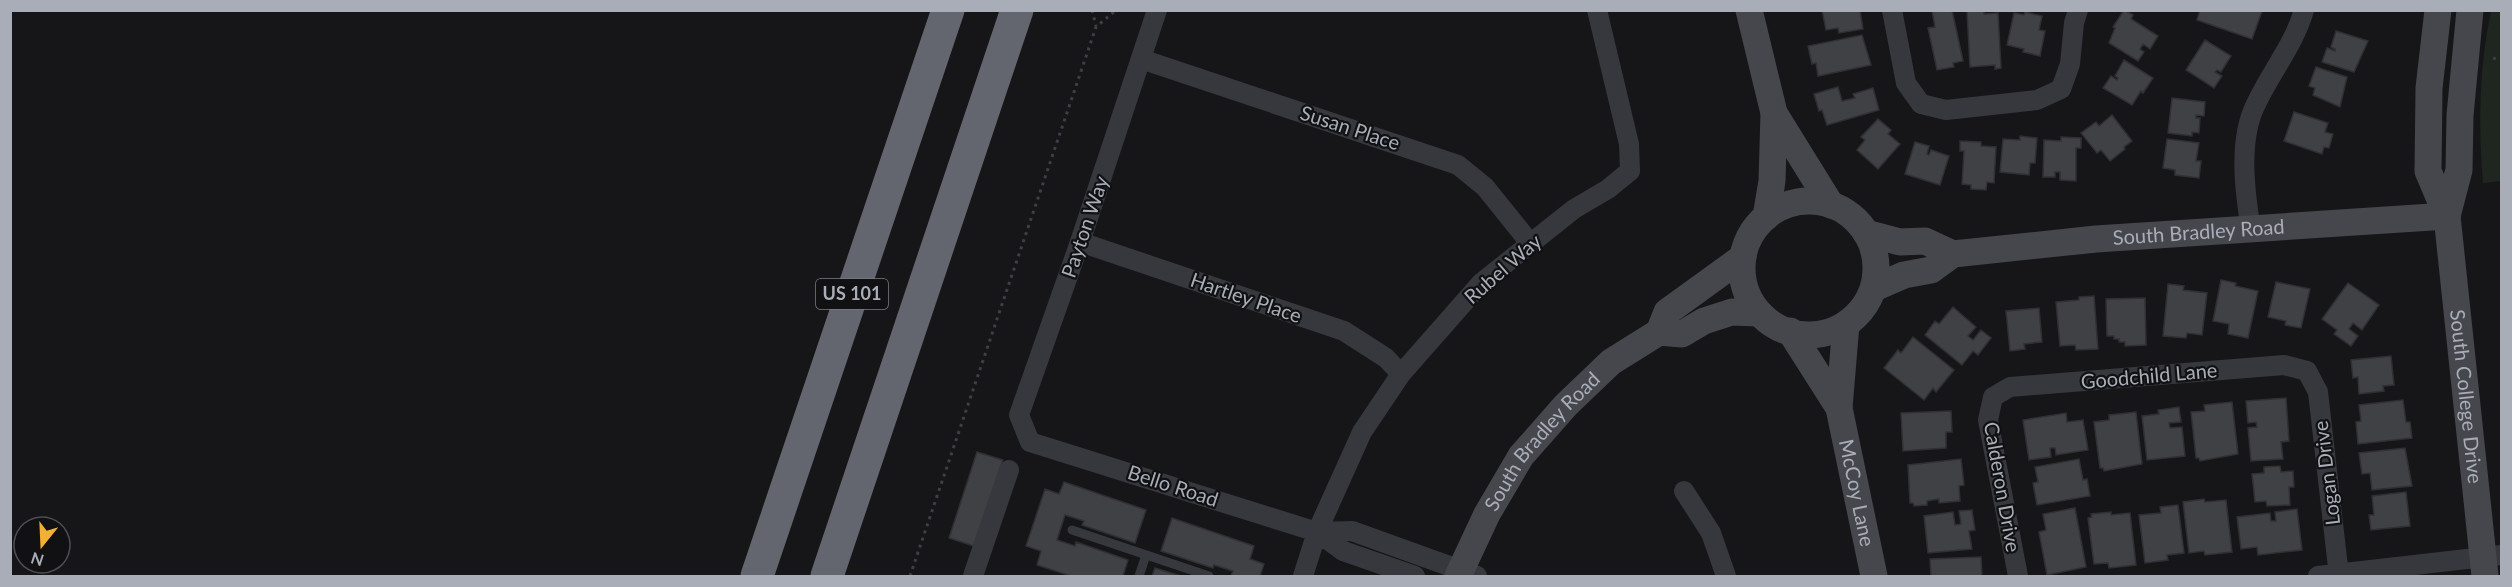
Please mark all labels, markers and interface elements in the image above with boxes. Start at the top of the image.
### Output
street label: Susan Place [1298,100,1403,154]
street label: Payton Way [1055,172,1113,281]
street label: South Bradley Road [2112,214,2285,249]
street label: Rubel Way [1459,228,1546,308]
street label: Hartley Place [1188,267,1305,327]
road number: US 101 [816,279,888,309]
street label: South College Drive [2446,308,2488,485]
street label: Goodchild Lane [2080,357,2218,393]
street label: South Bradley Road [1479,366,1604,515]
street label: Logan Drive [2308,419,2344,527]
street label: Calderon Drive [1980,420,2026,554]
street label: McCoy Lane [1835,437,1880,548]
street label: Bello Road [1125,459,1222,511]
north arrow [12,515,72,575]
text: N [28,549,46,571]

